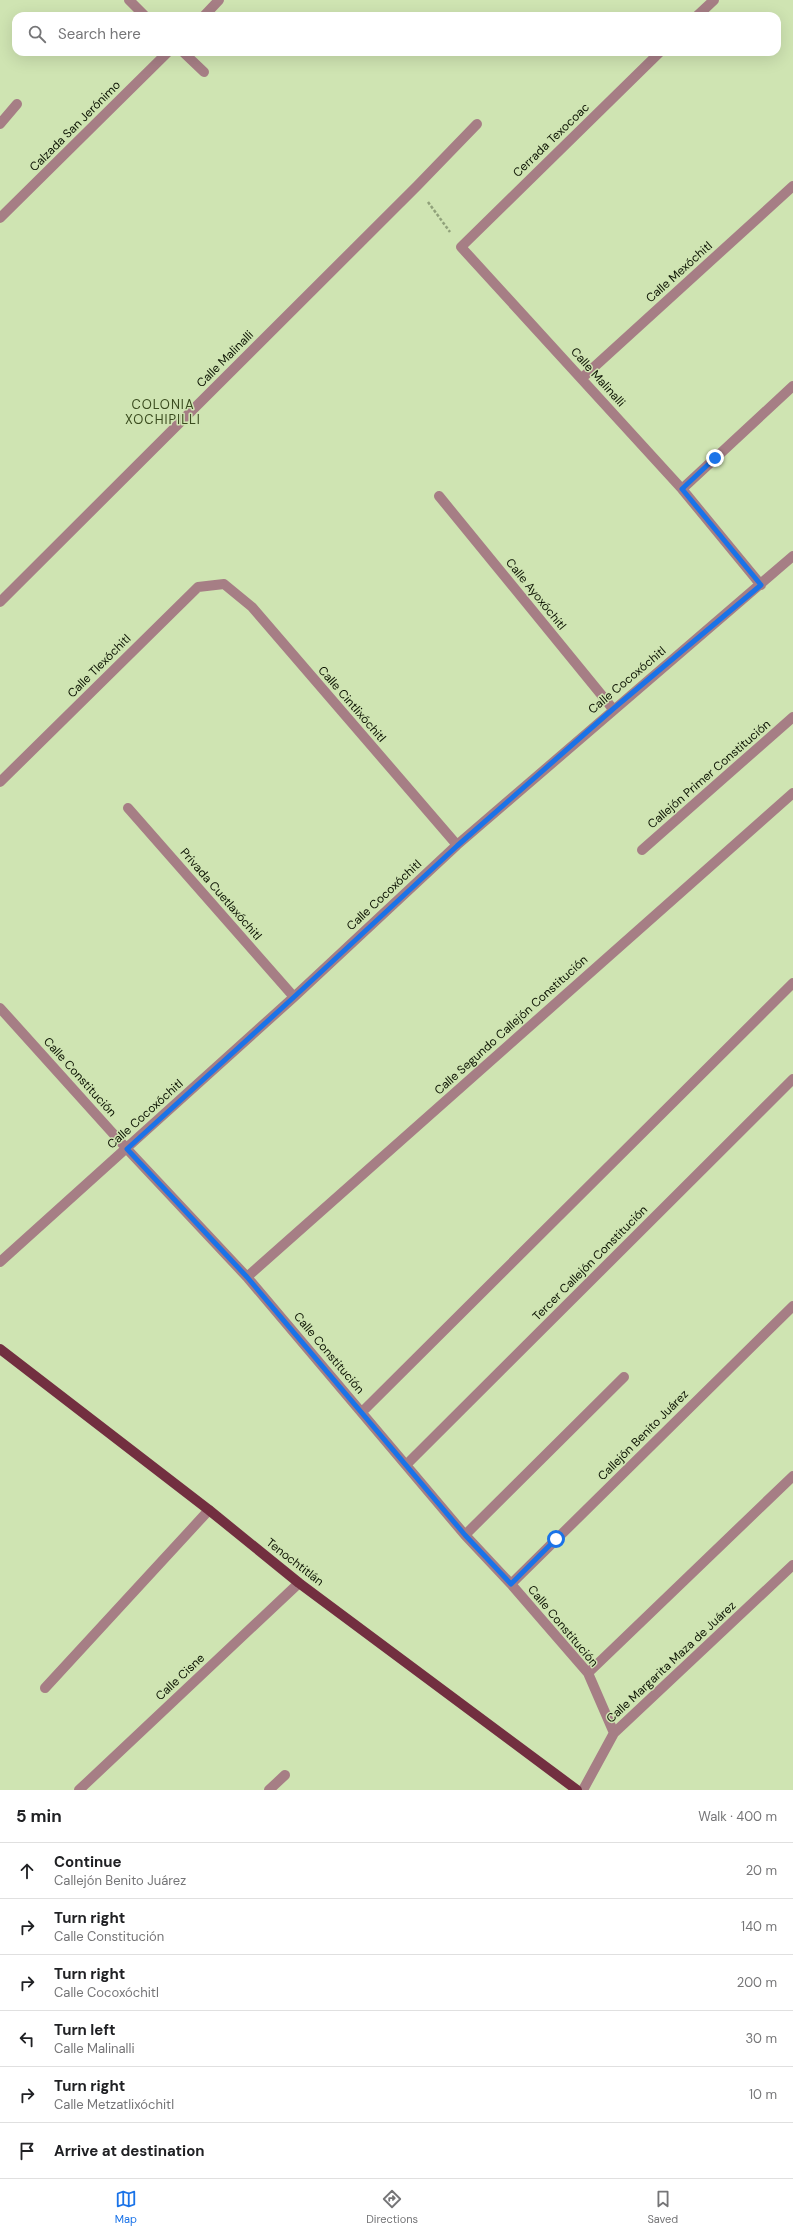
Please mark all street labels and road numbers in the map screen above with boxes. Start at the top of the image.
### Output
street label: Calzada San Jerónimo [26,77,124,175]
street label: Cerrada Texocoac [509,99,593,181]
street label: Calle Mexóchitl [642,238,716,306]
street label: Calle Malinalli [193,327,257,391]
street label: Calle Malinalli [567,344,629,410]
street label: Calle Ayoxóchitl [502,555,570,633]
street label: Calle Tlexóchitl [64,631,134,701]
street label: Calle Cocoxóchitl [585,643,669,717]
street label: Calle Cintlixóchitl [314,663,390,745]
street label: Callejón Primer Constitución [644,716,774,832]
street label: Privada Cuetlaxóchitl [177,845,265,943]
street label: Calle Cocoxóchitl [343,856,425,934]
street label: Calle Segundo Callejón Constitución [431,952,591,1098]
street label: Calle Constitución [40,1034,120,1120]
street label: Calle Cocoxóchitl [104,1076,186,1152]
street label: Tercer Callejón Constitución [529,1202,651,1324]
street label: Calle Constitución [290,1309,368,1397]
street label: Callejón Benito Juárez [594,1386,692,1484]
street label: Tenochtitlán [263,1535,327,1589]
street label: Calle Constitución [524,1582,602,1670]
street label: Calle Margarita Maza de Juárez [603,1598,739,1726]
street label: Calle Cisne [152,1650,208,1704]

